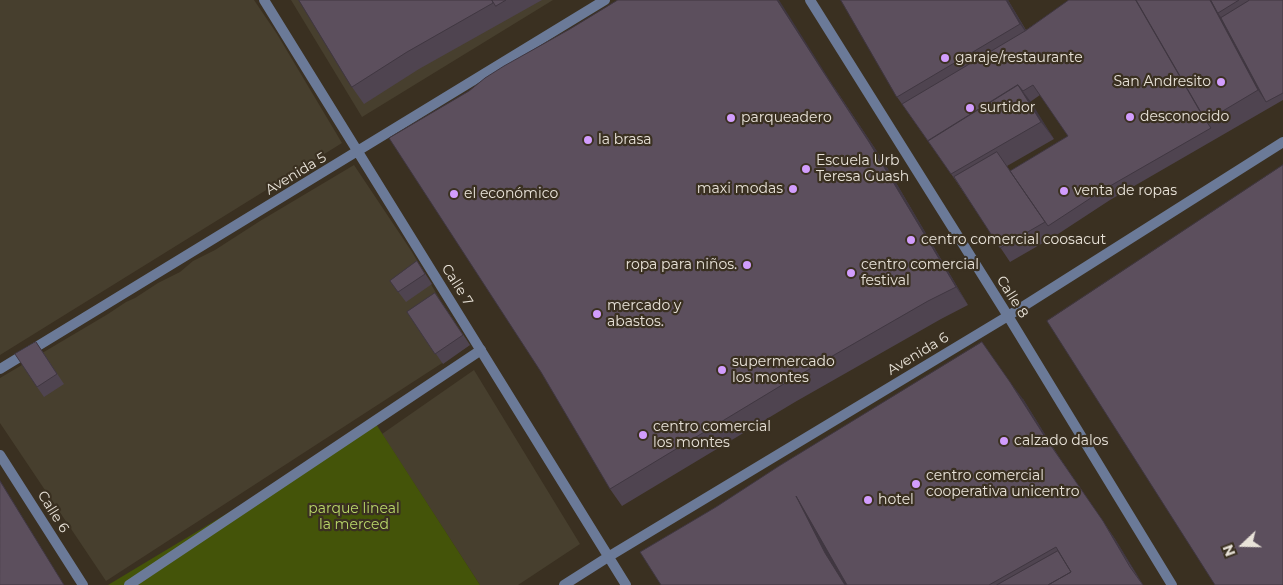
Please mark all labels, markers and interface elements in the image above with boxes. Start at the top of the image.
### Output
place label: garaje/restaurante [955,50,1083,66]
marker: garaje/restaurante [939,52,951,64]
place label: San Andresito [1113,74,1211,90]
marker: San Andresito [1215,76,1227,88]
place label: surtidor [980,100,1035,116]
marker: surtidor [964,102,976,114]
place label: desconocido [1140,109,1229,125]
place label: parqueadero [741,110,832,126]
marker: desconocido [1124,111,1136,123]
marker: parqueadero [725,112,737,124]
place label: la brasa [598,132,652,148]
marker: la brasa [582,134,594,146]
street label: Avenida 5 [262,149,330,199]
place label: Escuela Urb Teresa Guash [816,153,909,186]
marker: Escuela Urb Teresa Guash [800,163,812,175]
place label: maxi modas [697,181,783,197]
marker: maxi modas [787,183,799,195]
place label: venta de ropas [1074,183,1177,199]
marker: venta de ropas [1058,185,1070,197]
place label: el económico [464,186,558,202]
marker: el económico [448,188,460,200]
place label: centro comercial coosacut [921,232,1106,248]
marker: centro comercial coosacut [905,234,917,246]
place label: ropa para niños. [625,257,737,273]
place label: centro comercial festival [861,257,979,290]
marker: ropa para niños. [741,259,753,271]
street label: Calle 7 [438,261,476,309]
marker: centro comercial festival [845,267,857,279]
street label: Calle 8 [993,273,1031,321]
place label: mercado y abastos. [607,298,681,331]
marker: mercado y abastos. [591,308,603,320]
street label: Avenida 6 [884,329,952,379]
place label: supermercado los montes [732,354,835,387]
marker: supermercado los montes [716,364,728,376]
place label: centro comercial los montes [653,419,771,452]
marker: centro comercial los montes [637,429,649,441]
place label: calzado dalos [1014,433,1108,449]
marker: calzado dalos [998,435,1010,447]
place label: centro comercial cooperativa unicentro [926,468,1079,501]
marker: centro comercial cooperativa unicentro [910,478,922,490]
street label: Calle 6 [34,488,72,536]
place label: hotel [878,492,914,508]
marker: hotel [862,494,874,506]
park label: parque lineal la merced [308,501,400,534]
north arrow [1218,520,1268,570]
text: N [1219,542,1239,559]

